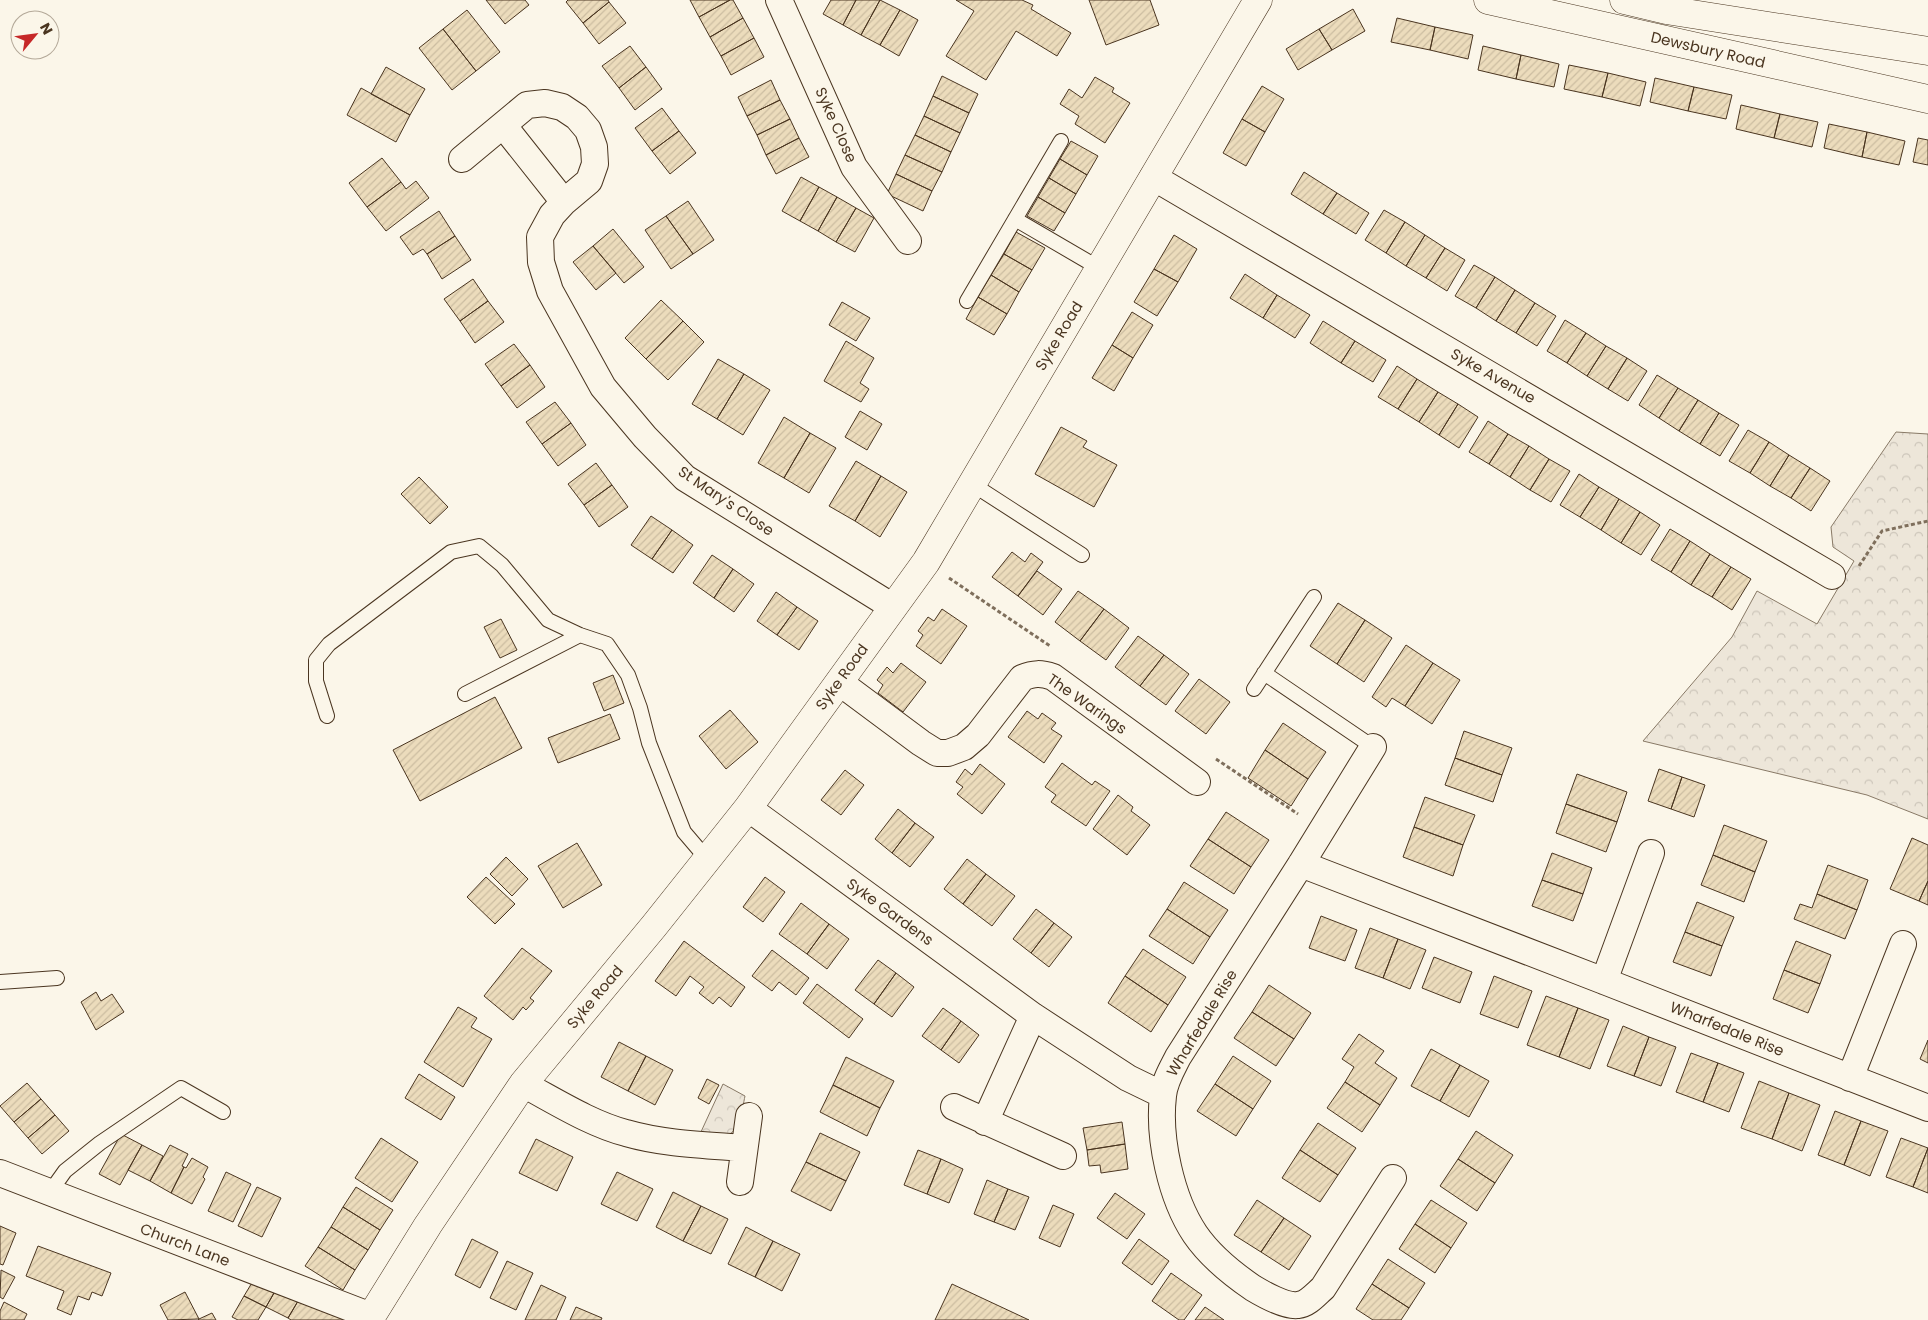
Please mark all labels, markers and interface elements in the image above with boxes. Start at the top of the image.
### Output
north arrow [10,10,60,60]
text: N [35,19,58,38]
street label: Dewsbury Road [1649,26,1767,73]
street label: Syke Close [811,84,862,166]
street label: Syke Road [1030,297,1087,374]
street label: Syke Avenue [1447,343,1539,408]
street label: St Mary's Close [674,461,778,540]
street label: Syke Road [810,639,873,714]
street label: The Warings [1043,668,1131,739]
street label: Syke Gardens [843,873,938,950]
street label: Syke Road [562,960,627,1033]
street label: Wharfedale Rise [1161,965,1242,1080]
street label: Wharfedale Rise [1667,996,1787,1061]
street label: Church Lane [137,1218,233,1271]

